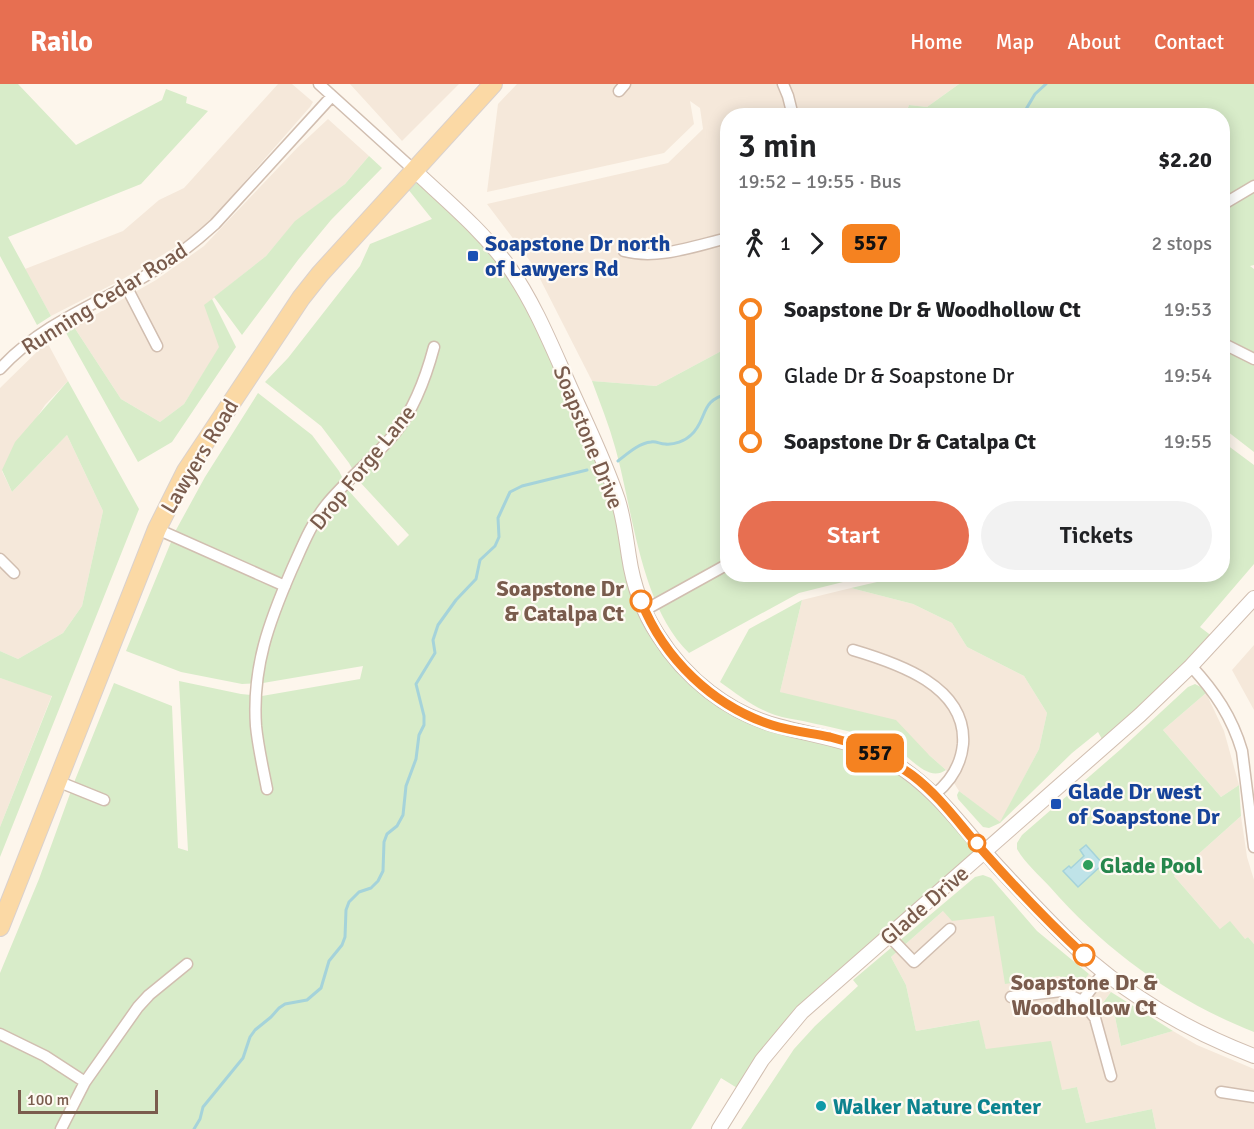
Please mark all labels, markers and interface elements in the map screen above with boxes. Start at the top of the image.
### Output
text: Railo [30,25,93,59]
text: Home [910,29,963,55]
text: Map [996,29,1034,55]
text: About [1067,29,1121,55]
text: Contact [1154,29,1224,55]
text: 3 min [738,126,817,167]
text: $2.20 [1158,146,1212,173]
text: 19:52 – 19:55 · Bus [738,169,901,194]
icon: walk [738,227,771,260]
icon: forward [800,227,833,260]
place label: Soapstone Dr north of Lawyers Rd [485,230,671,282]
text: 557 [854,230,888,256]
text: 1 [780,231,791,256]
text: 2 stops [1151,231,1212,256]
street label: Running Cedar Road [16,237,192,360]
marker: Soapstone Dr north of Lawyers Rd [466,249,480,263]
text: Soapstone Dr & Woodhollow Ct [784,296,1081,323]
text: 19:53 [1163,297,1212,322]
street label: Soapstone Drive [548,362,630,513]
text: Glade Dr & Soapstone Dr [784,362,1014,389]
text: 19:54 [1163,363,1212,388]
street label: Lawyers Road [155,394,244,518]
street label: Drop Forge Lane [304,399,421,535]
text: Soapstone Dr & Catalpa Ct [784,428,1036,455]
text: 19:55 [1163,429,1212,454]
button: Start [738,501,969,570]
button: Tickets [981,501,1212,570]
place label: Soapstone Dr & Catalpa Ct [497,575,624,627]
marker: Soapstone Dr & Catalpa Ct [630,590,652,612]
line badge: 557 [840,734,910,772]
text: 557 [858,740,892,766]
place label: Glade Dr west of Soapstone Dr [1068,778,1220,830]
marker: Glade Dr west of Soapstone Dr [1049,797,1063,811]
unlabelled marker [968,834,986,852]
place label: Glade Pool [1100,852,1203,879]
marker: Glade Pool [1081,858,1095,872]
street label: Glade Drive [875,860,974,951]
marker: Soapstone Dr & Woodhollow Ct [1073,944,1095,966]
place label: Soapstone Dr & Woodhollow Ct [1011,969,1158,1021]
scale bar [18,1087,158,1114]
text: 100 m [27,1090,69,1110]
place label: Walker Nature Center [833,1093,1041,1120]
marker: Walker Nature Center [814,1099,828,1113]

